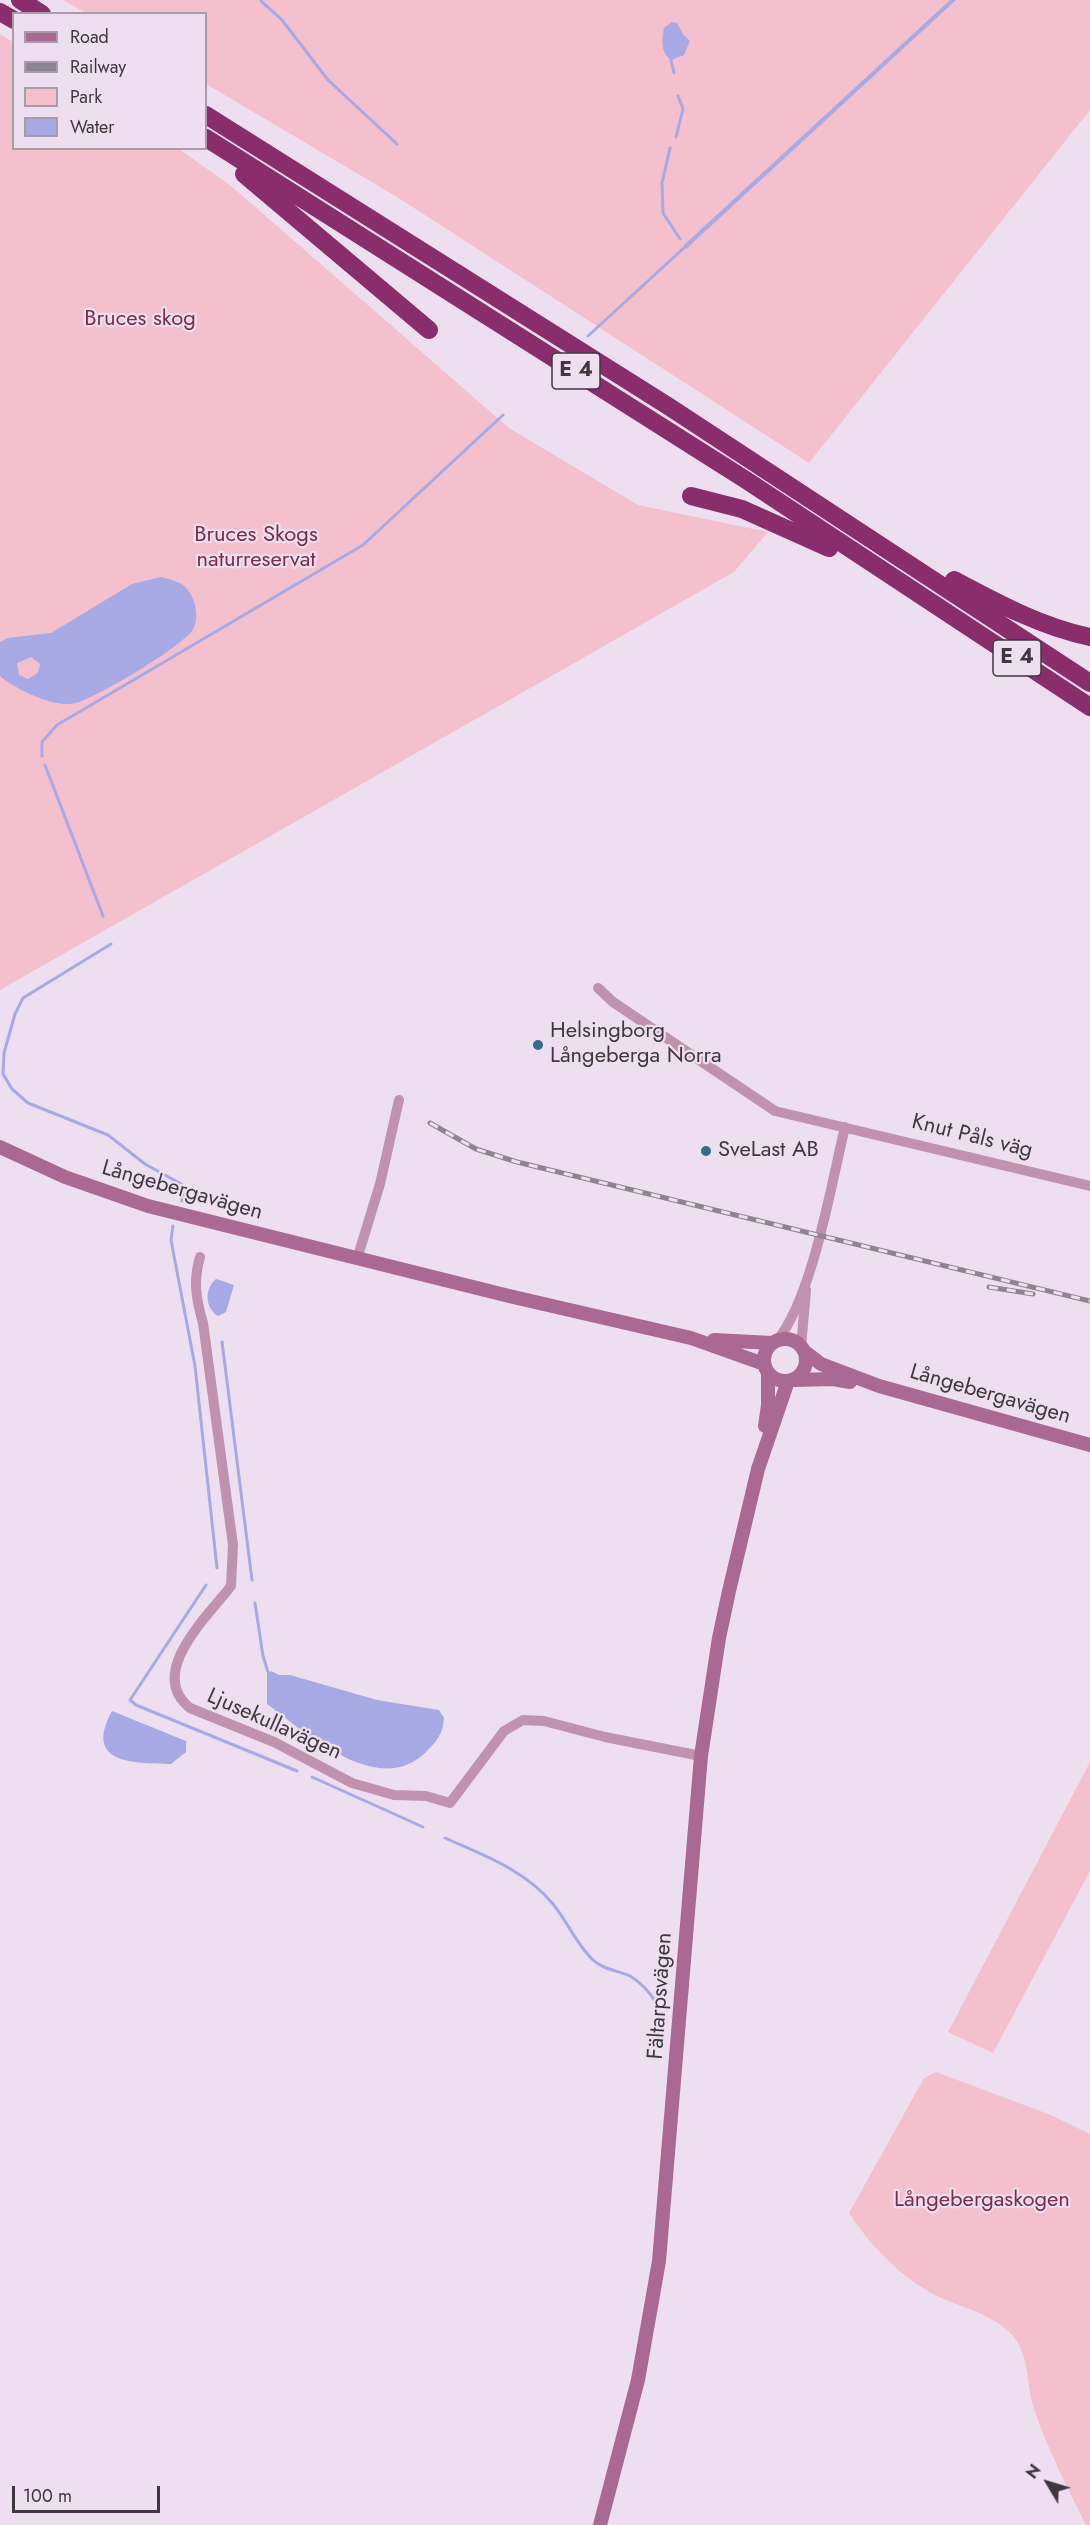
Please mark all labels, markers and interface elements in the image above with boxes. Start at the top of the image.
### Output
legend [12,12,207,150]
text: Road [70,24,109,50]
text: Railway [70,54,126,80]
text: Park [70,84,102,110]
text: Water [70,114,114,140]
park label: Bruces skog [84,307,196,333]
road number: E 4 [552,353,600,389]
park label: Bruces Skogs naturreservat [194,523,318,574]
road number: E 4 [993,640,1041,676]
place label: Helsingborg Långeberga Norra [550,1019,722,1070]
marker: Helsingborg Långeberga Norra [531,1038,545,1052]
street label: Knut Påls väg [909,1109,1035,1165]
place label: SveLast AB [718,1138,819,1164]
marker: SveLast AB [699,1144,713,1158]
street label: Långebergavägen [99,1155,265,1227]
street label: Långebergavägen [907,1359,1073,1431]
street label: Ljusekullavägen [203,1684,345,1766]
street label: Fältarpsvägen [643,1932,679,2060]
park label: Långebergaskogen [894,2188,1070,2214]
north arrow [1018,2453,1078,2513]
text: N [1020,2460,1046,2484]
scale bar [15,2474,164,2512]
text: 100 m [23,2483,72,2509]

